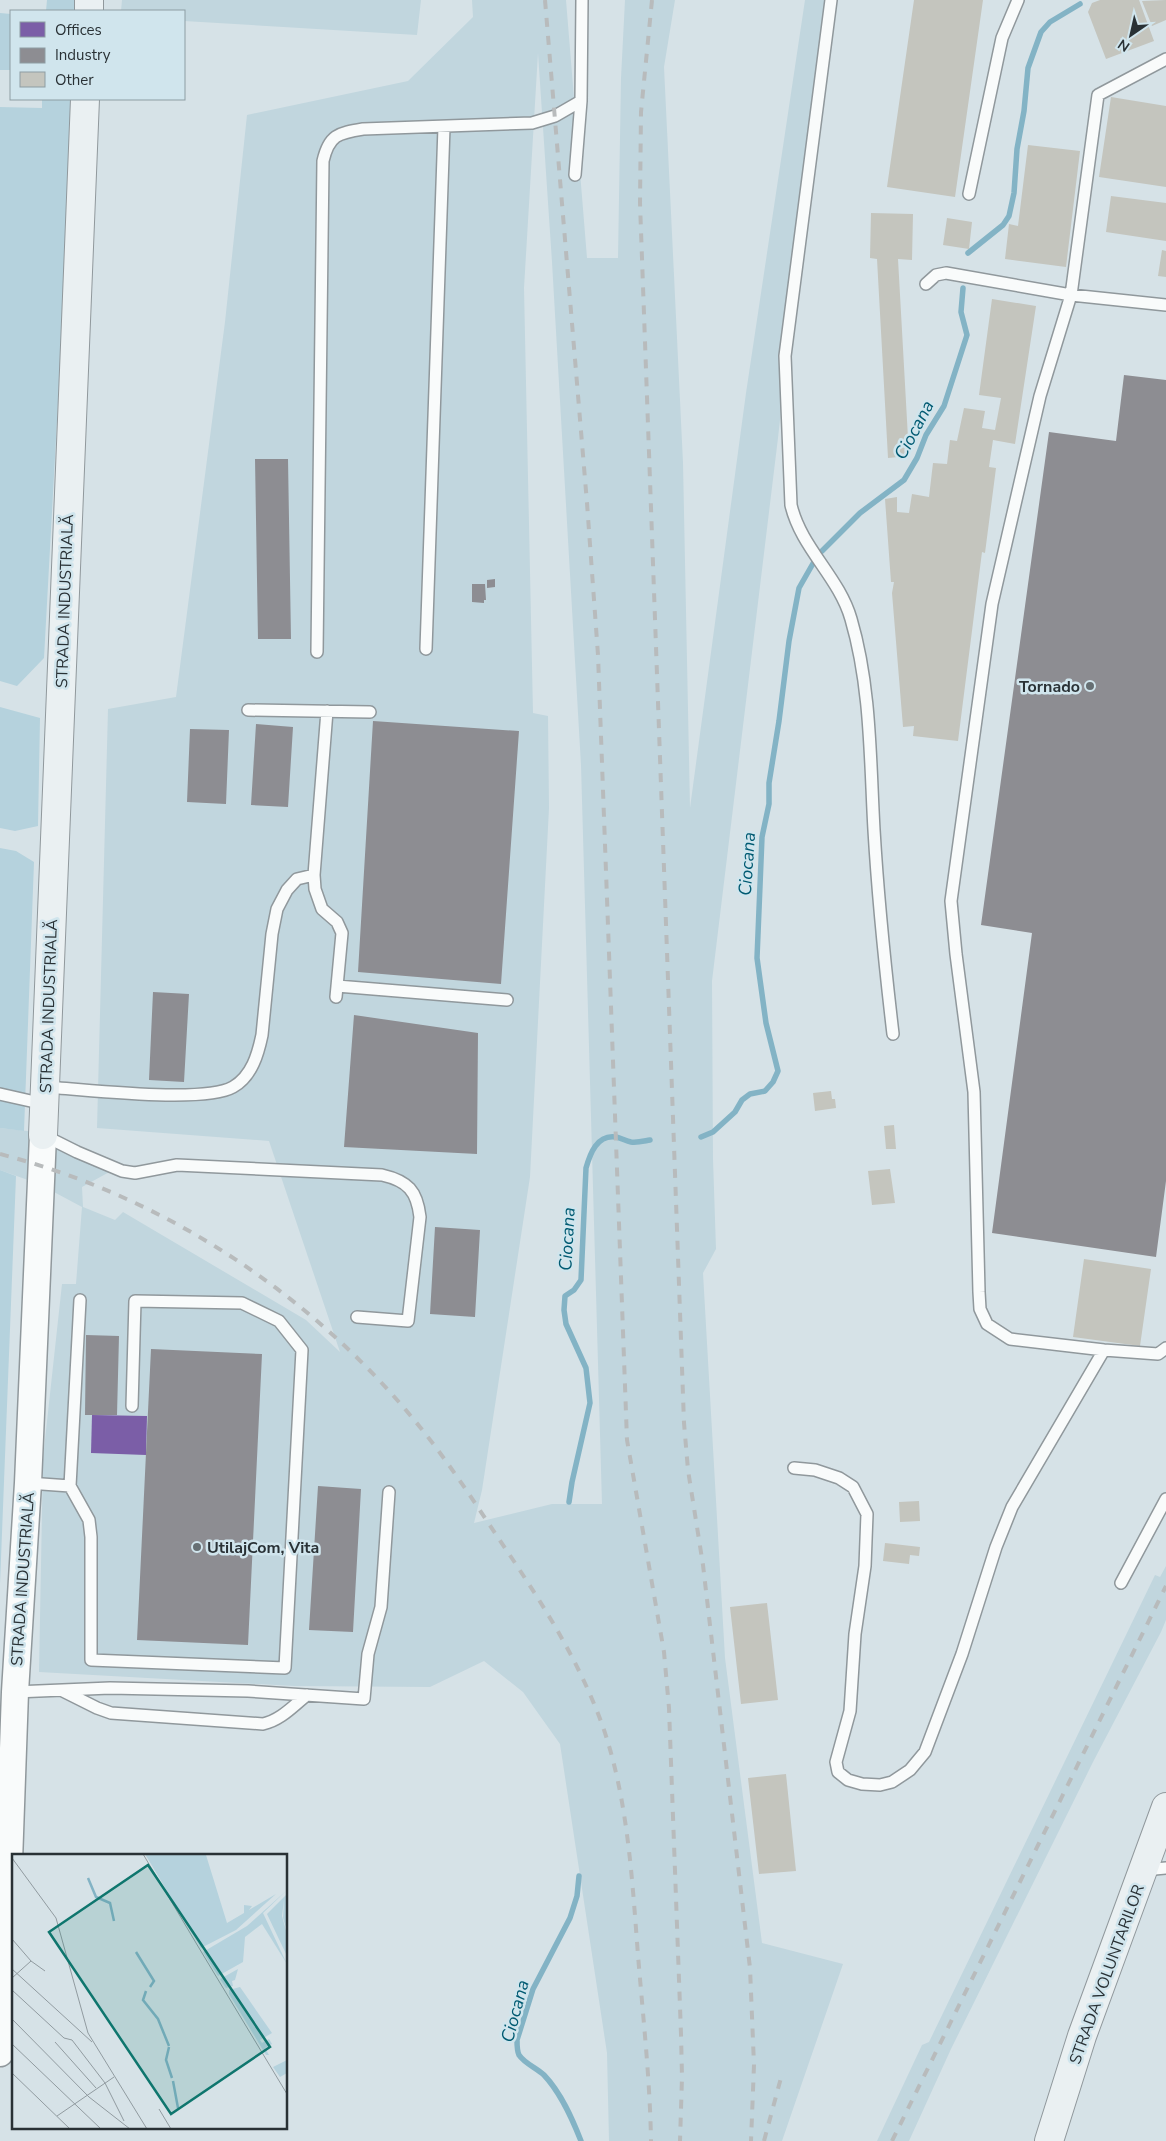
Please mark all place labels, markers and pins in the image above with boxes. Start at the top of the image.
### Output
place label: Tornado [1019,676,1080,698]
marker: Tornado [1084,680,1096,692]
place label: UtilajCom, Vita [207,1537,319,1559]
marker: UtilajCom, Vita [191,1541,203,1553]

